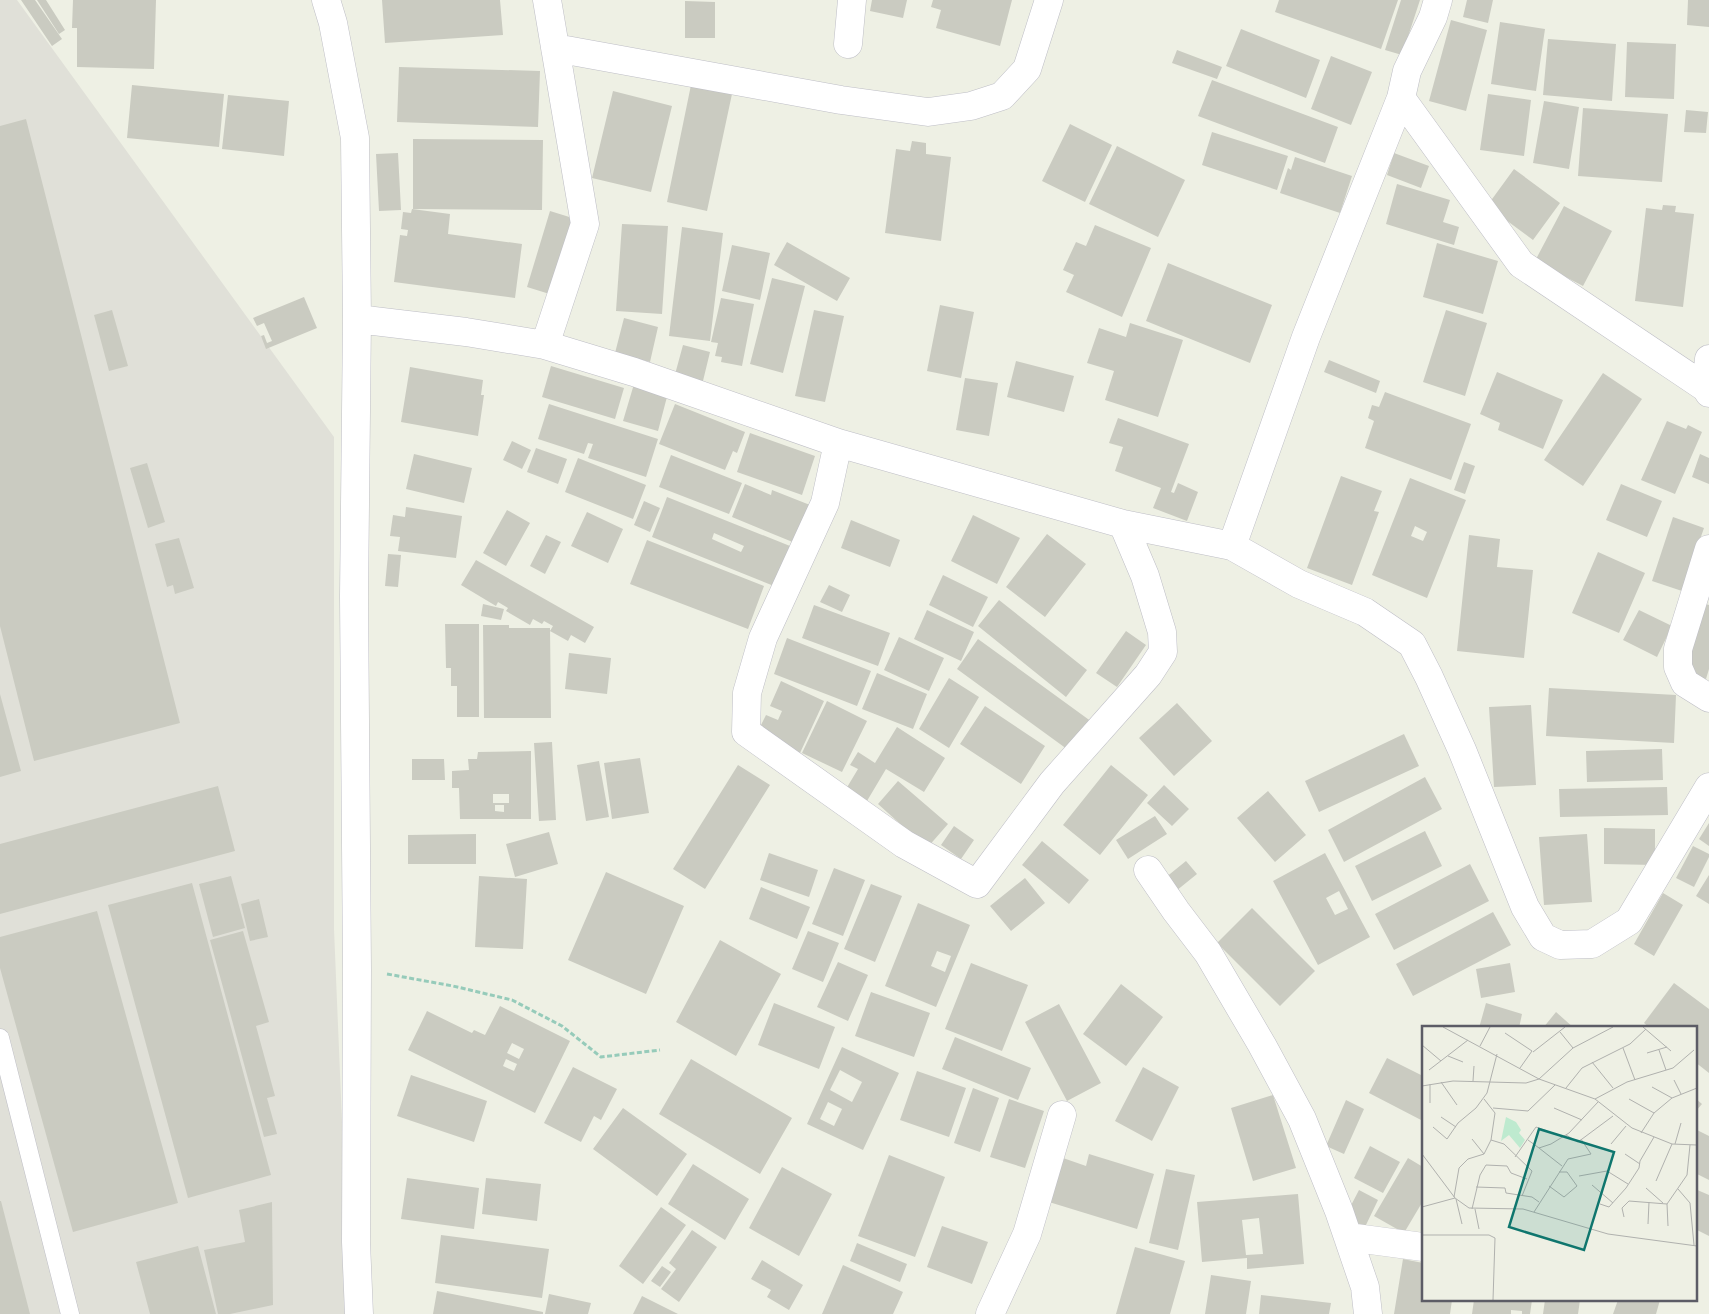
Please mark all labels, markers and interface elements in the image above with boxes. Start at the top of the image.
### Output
inset map [1422,1026,1696,1302]

